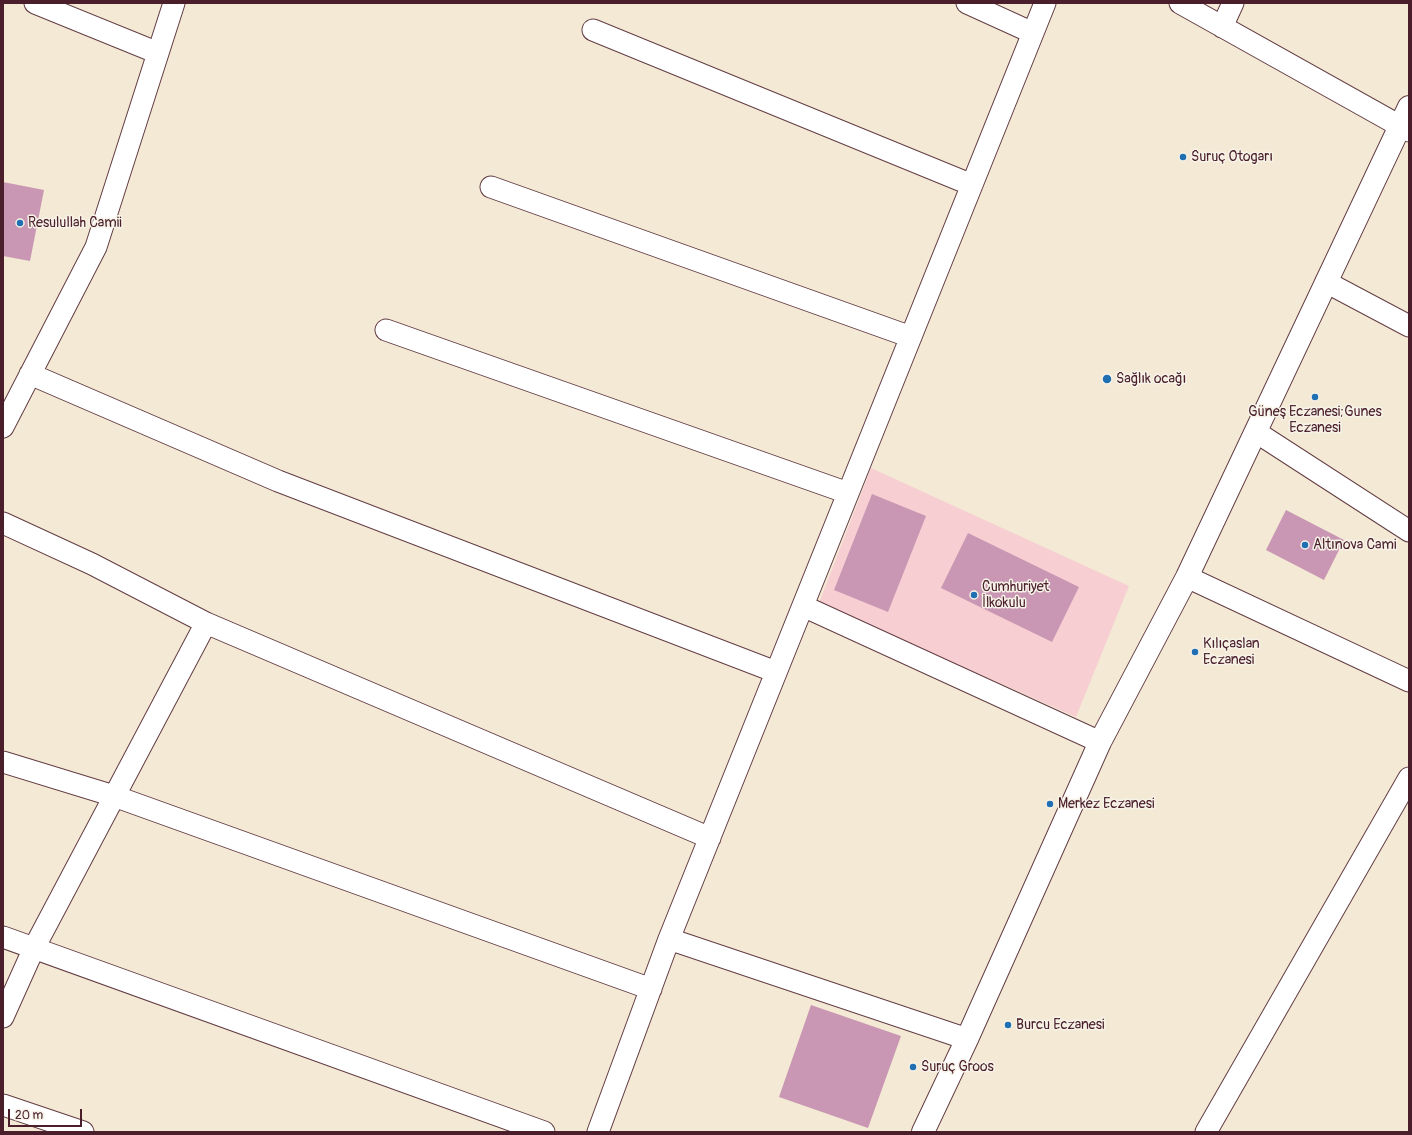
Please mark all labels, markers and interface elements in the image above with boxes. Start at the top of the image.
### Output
place label: Suruç Otogarı [1191,149,1273,165]
marker: Suruç Otogarı [1178,152,1188,162]
place label: Resulullah Camii [28,215,122,231]
marker: Resulullah Camii [15,218,25,228]
place label: Sağlık ocağı [1116,371,1186,387]
marker: Sağlık ocağı [1101,373,1113,385]
marker: Güneş Eczanesi;Gunes Eczanesi [1310,392,1320,402]
place label: Güneş Eczanesi;Gunes Eczanesi [1248,404,1382,436]
place label: Altınova Cami [1313,537,1396,553]
marker: Altınova Cami [1300,540,1310,550]
place label: Cumhuriyet İlkokulu [982,579,1049,612]
marker: Cumhuriyet İlkokulu [969,590,979,600]
place label: Kılıçaslan Eczanesi [1203,636,1260,668]
marker: Kılıçaslan Eczanesi [1190,647,1200,657]
place label: Merkez Eczanesi [1058,796,1154,812]
marker: Merkez Eczanesi [1045,799,1055,809]
place label: Burcu Eczanesi [1016,1017,1105,1033]
marker: Burcu Eczanesi [1003,1020,1013,1030]
place label: Suruç Groos [921,1059,994,1075]
marker: Suruç Groos [908,1062,918,1072]
scale bar [10,1101,84,1127]
text: 20 m [15,1108,43,1123]

